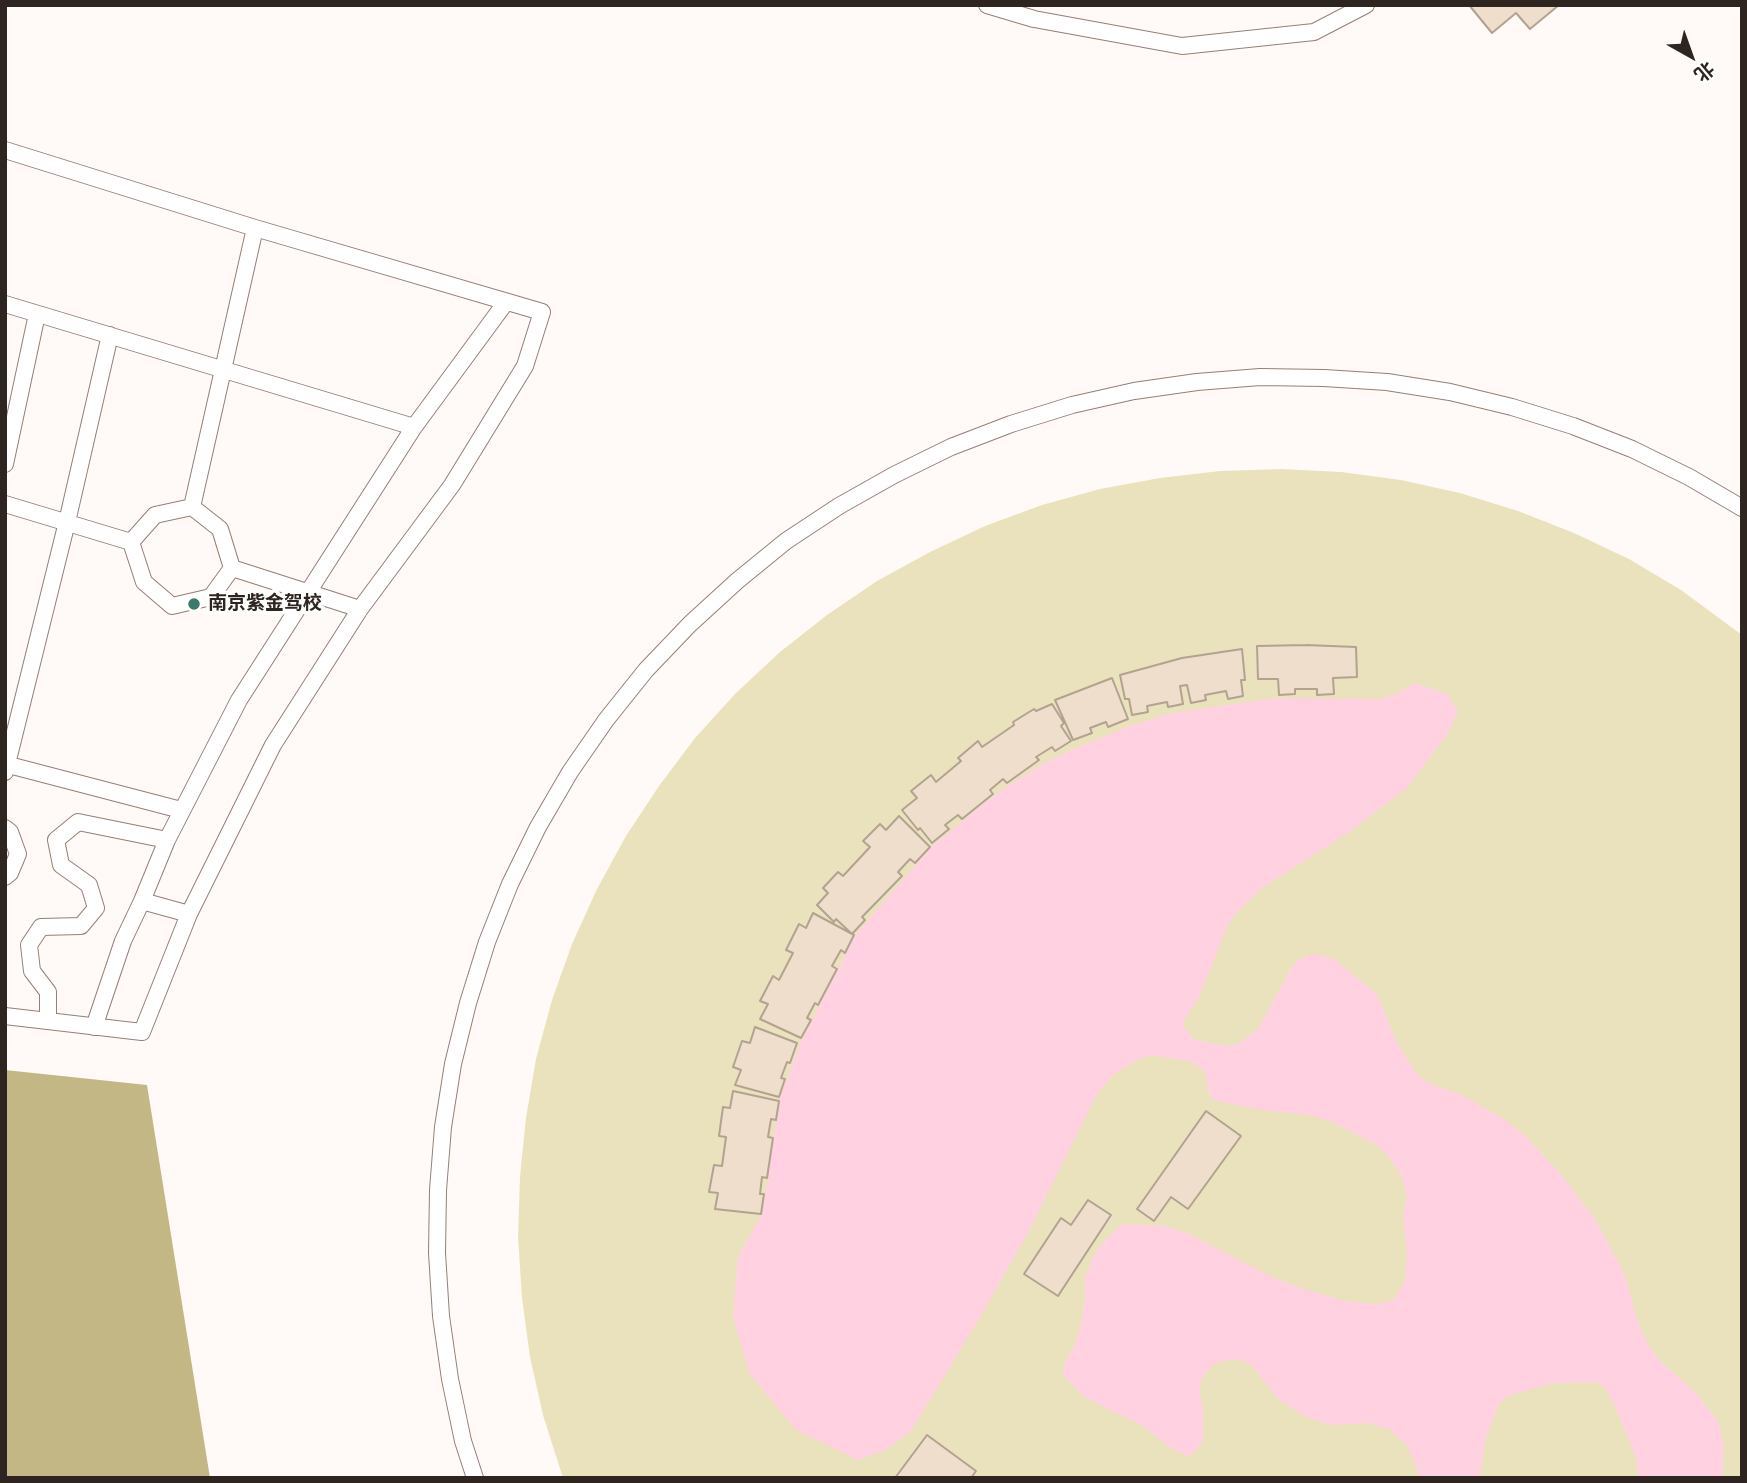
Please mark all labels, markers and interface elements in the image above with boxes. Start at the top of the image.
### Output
north arrow [1656,21,1726,91]
text: 北 [1690,57,1720,87]
place label: 南京紫金驾校 [208,593,322,615]
marker: 南京紫金驾校 [186,596,202,612]

